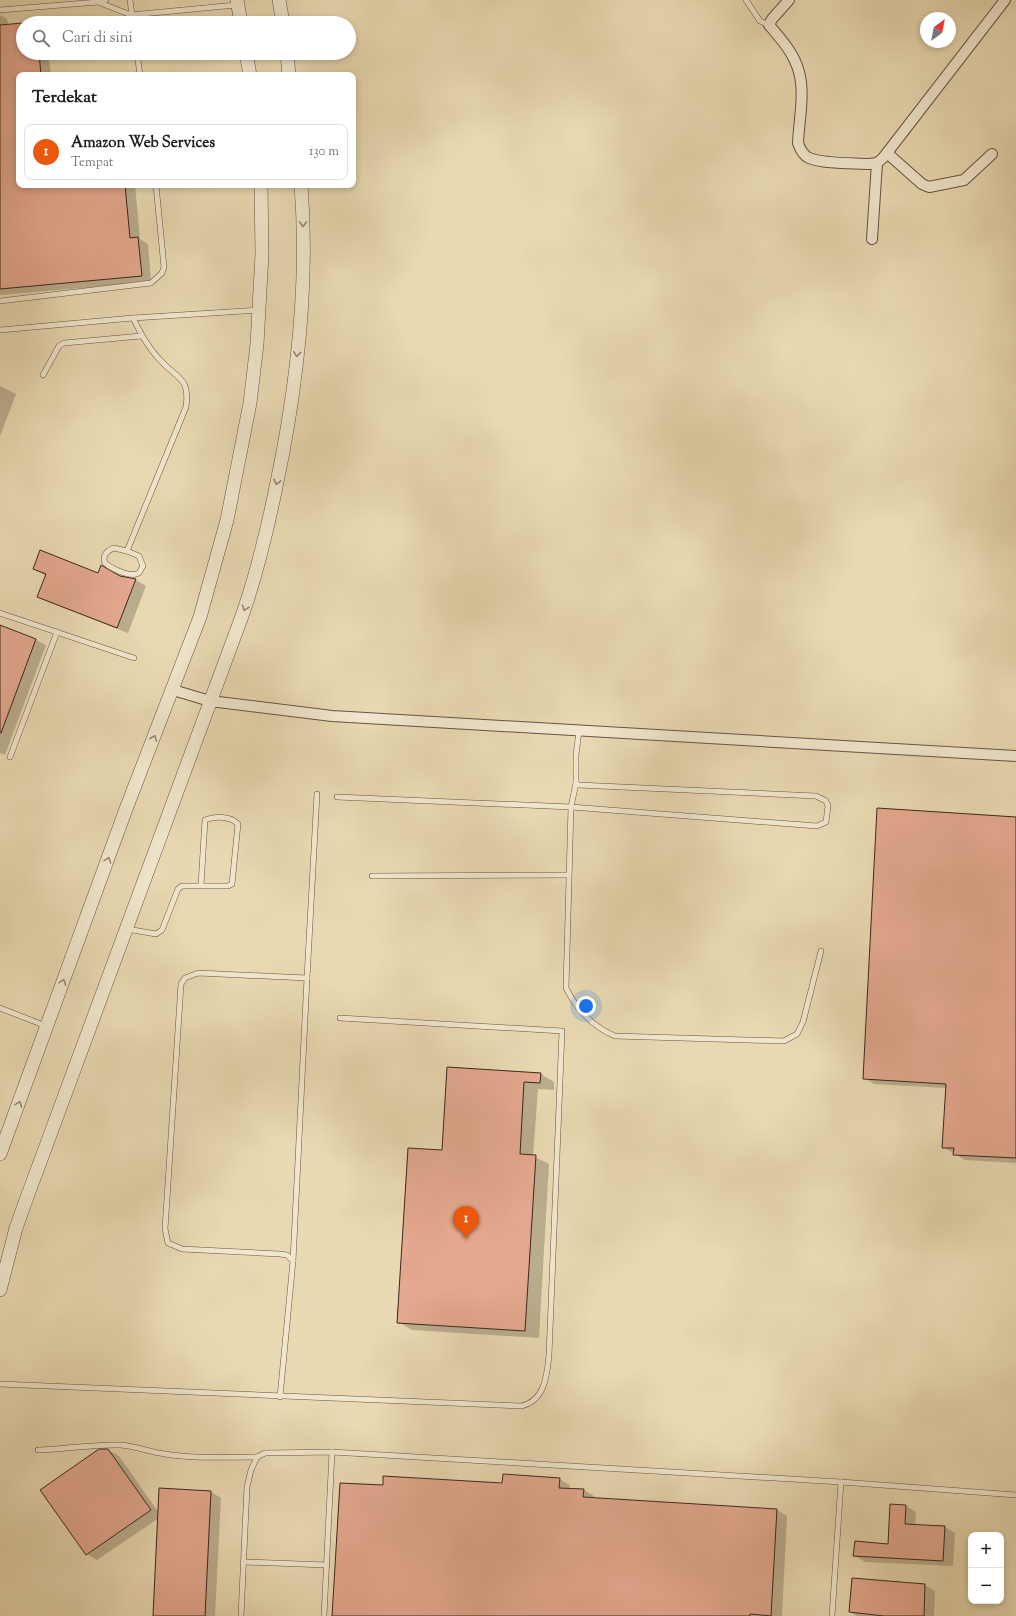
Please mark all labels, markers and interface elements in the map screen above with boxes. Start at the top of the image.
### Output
north arrow [920,12,956,48]
search box [16,16,356,60]
icon: search [30,27,52,49]
text: Cari di sini [62,28,133,49]
text: Terdekat [32,86,97,110]
text: Amazon Web Services [71,133,215,154]
text: 1 [44,143,48,161]
text: 130 m [309,143,339,161]
text: Tempat [71,154,113,172]
one-way arrow [299,221,307,227]
one-way arrow [293,351,302,357]
one-way arrow [273,479,282,485]
one-way arrow [241,604,249,611]
one-way arrow [149,735,157,742]
one-way arrow [103,856,111,863]
one-way arrow [58,978,67,985]
your location [576,996,596,1016]
one-way arrow [14,1101,22,1108]
pin: 1 [453,1206,479,1239]
map controls [968,1532,1004,1604]
button: + [968,1532,1004,1568]
button: − [968,1568,1004,1604]

